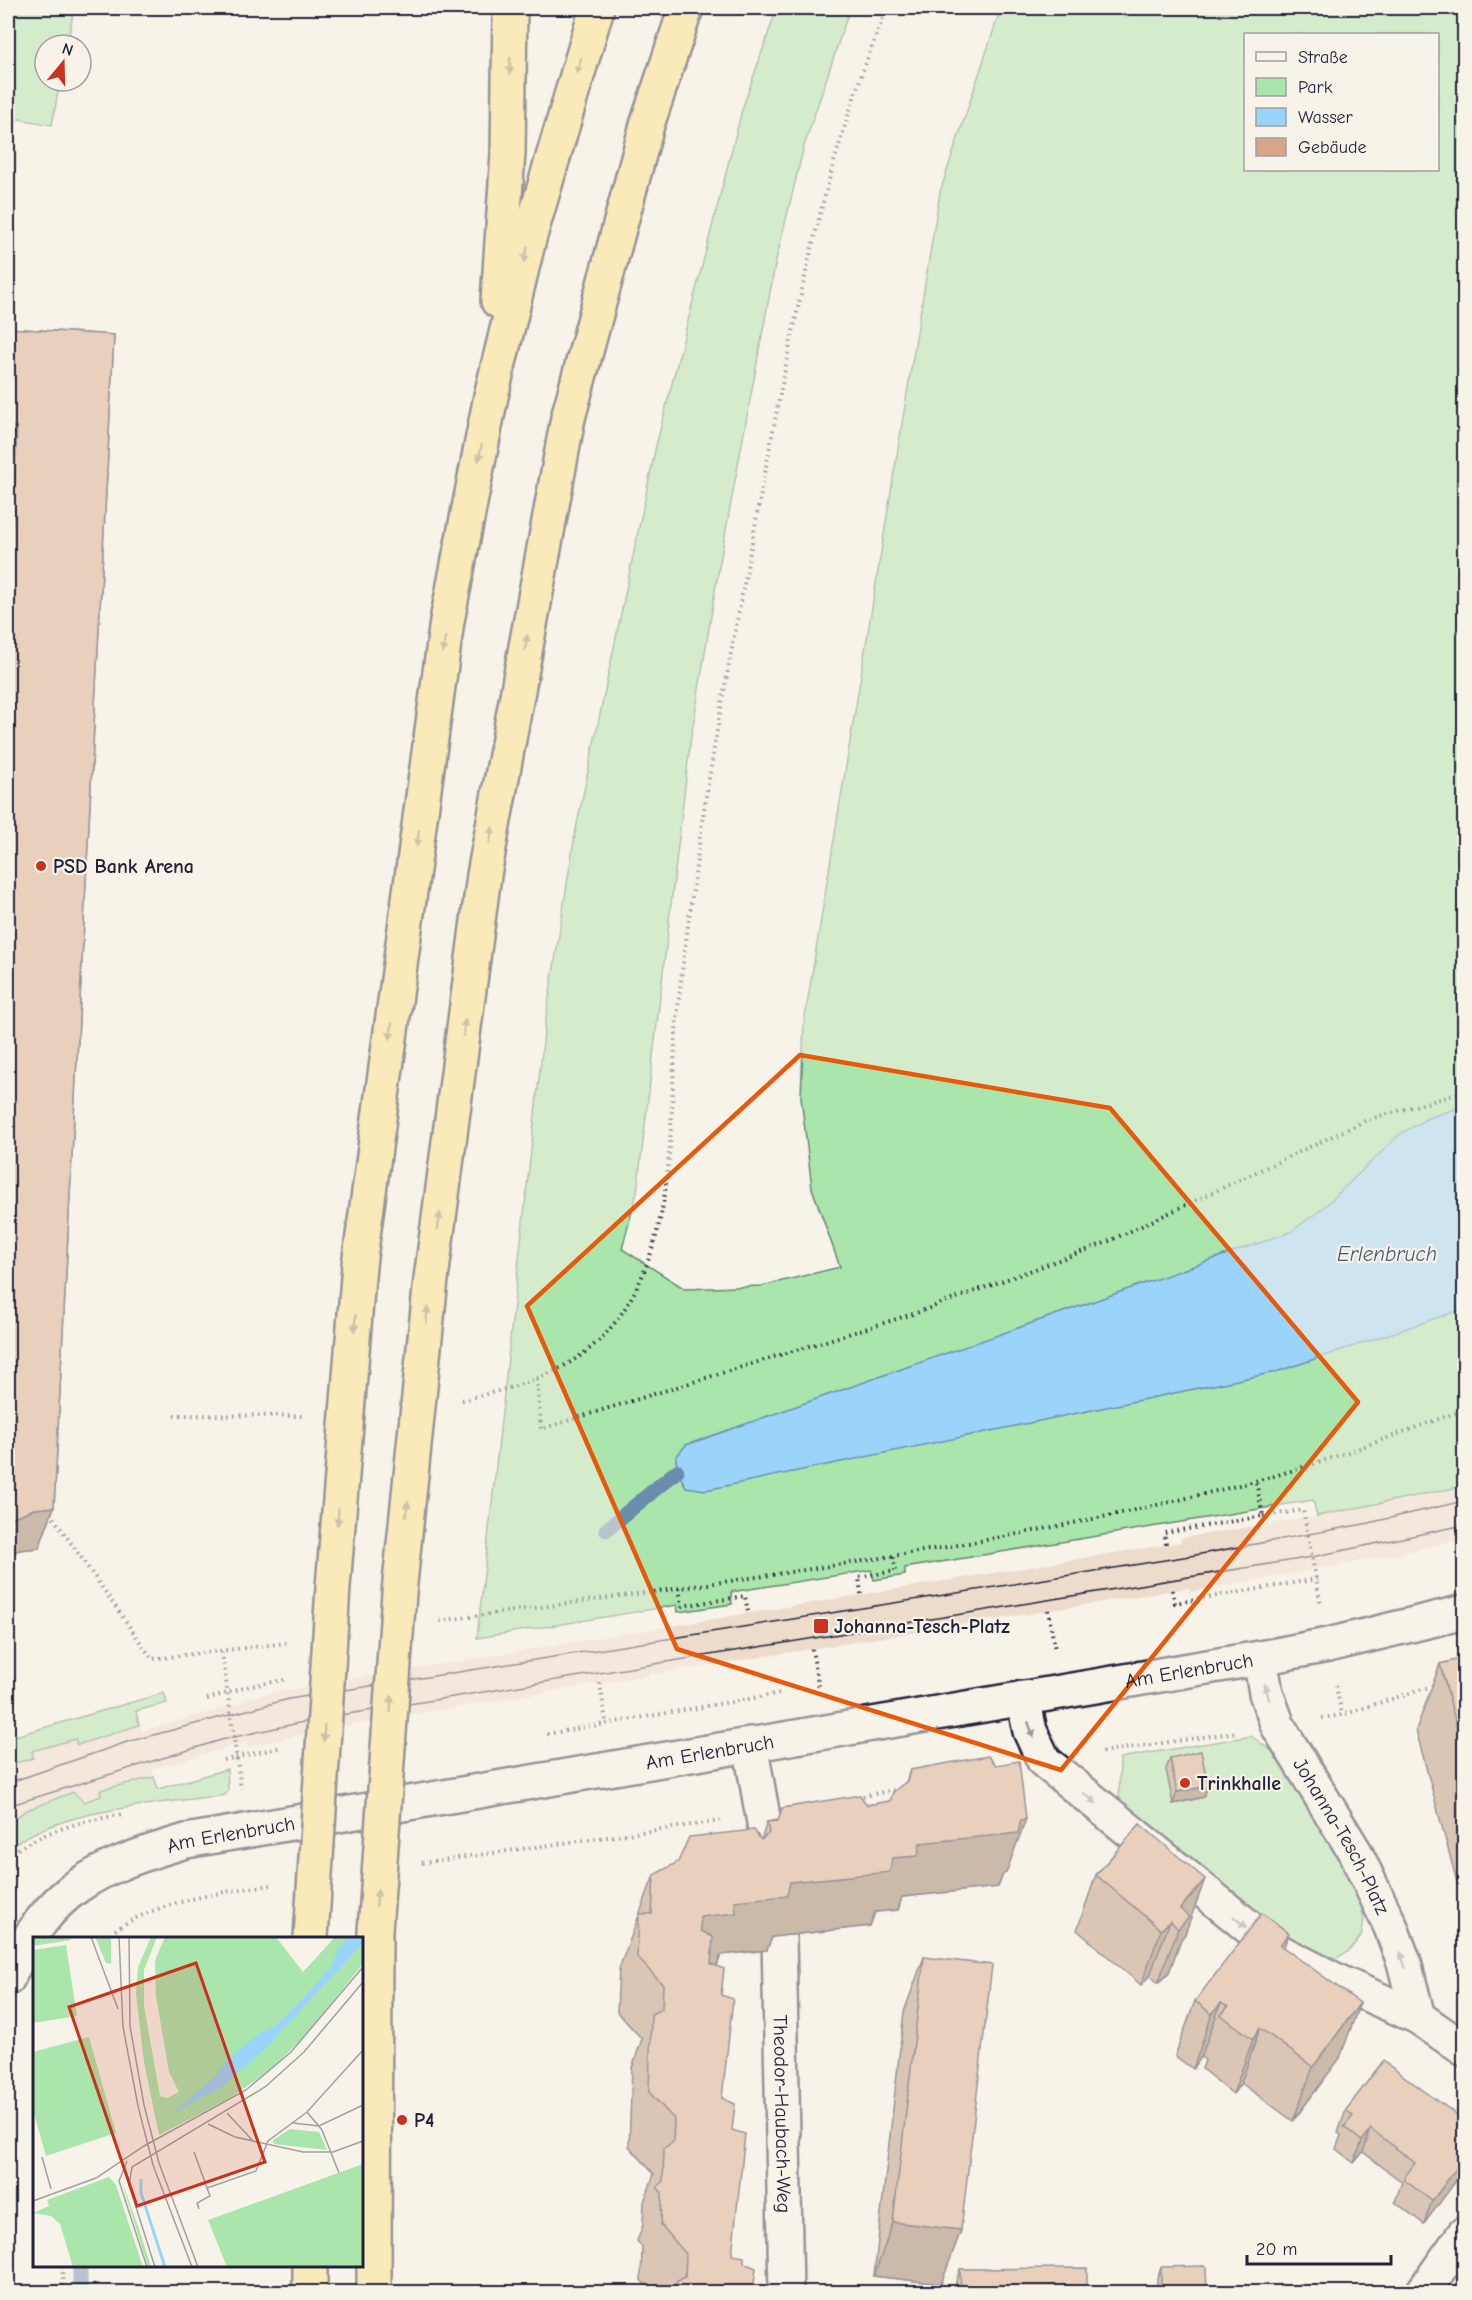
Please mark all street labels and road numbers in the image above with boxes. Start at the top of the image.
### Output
street label: Am Erlenbruch [1123,1648,1255,1692]
street label: Am Erlenbruch [644,1730,776,1774]
street label: Johanna-Tesch-Platz [1289,1754,1395,1918]
street label: Am Erlenbruch [164,1811,297,1858]
street label: Theodor-Haubach-Weg [769,2014,796,2214]

